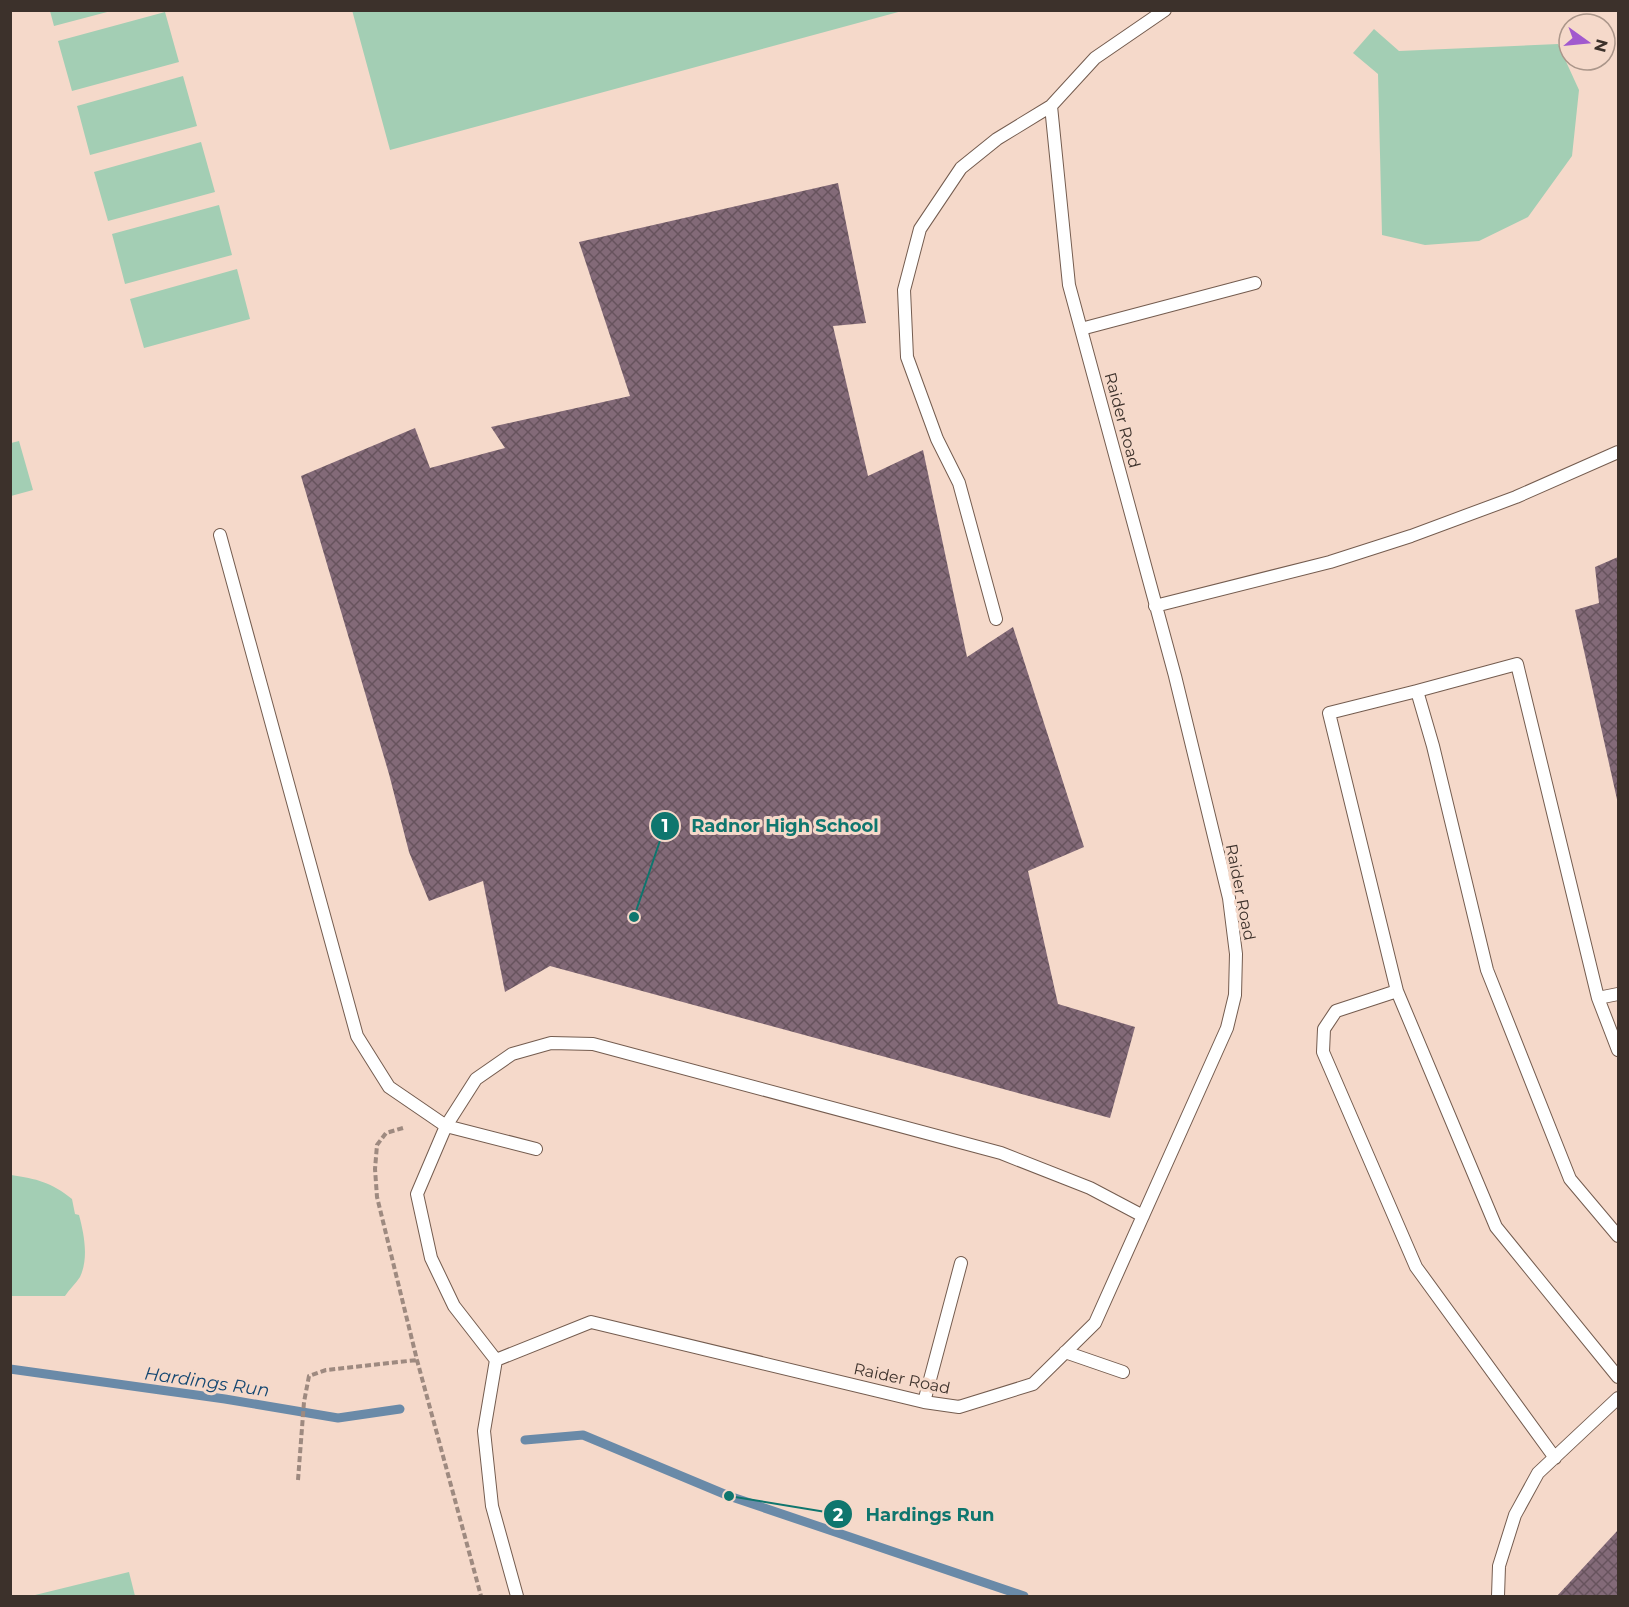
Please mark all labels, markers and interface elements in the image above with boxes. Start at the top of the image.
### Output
north arrow [1557,12,1617,72]
text: N [1590,37,1612,54]
street label: Raider Road [1101,370,1144,470]
callout: Radnor High School [650,808,891,844]
text: 1 [661,815,669,837]
text: Radnor High School [691,815,879,837]
street label: Raider Road [1222,842,1259,942]
street label: Raider Road [852,1359,952,1398]
water label: Hardings Run [143,1362,271,1402]
callout: Hardings Run [823,1496,1006,1532]
text: 2 [833,1504,844,1526]
text: Hardings Run [866,1504,994,1526]

